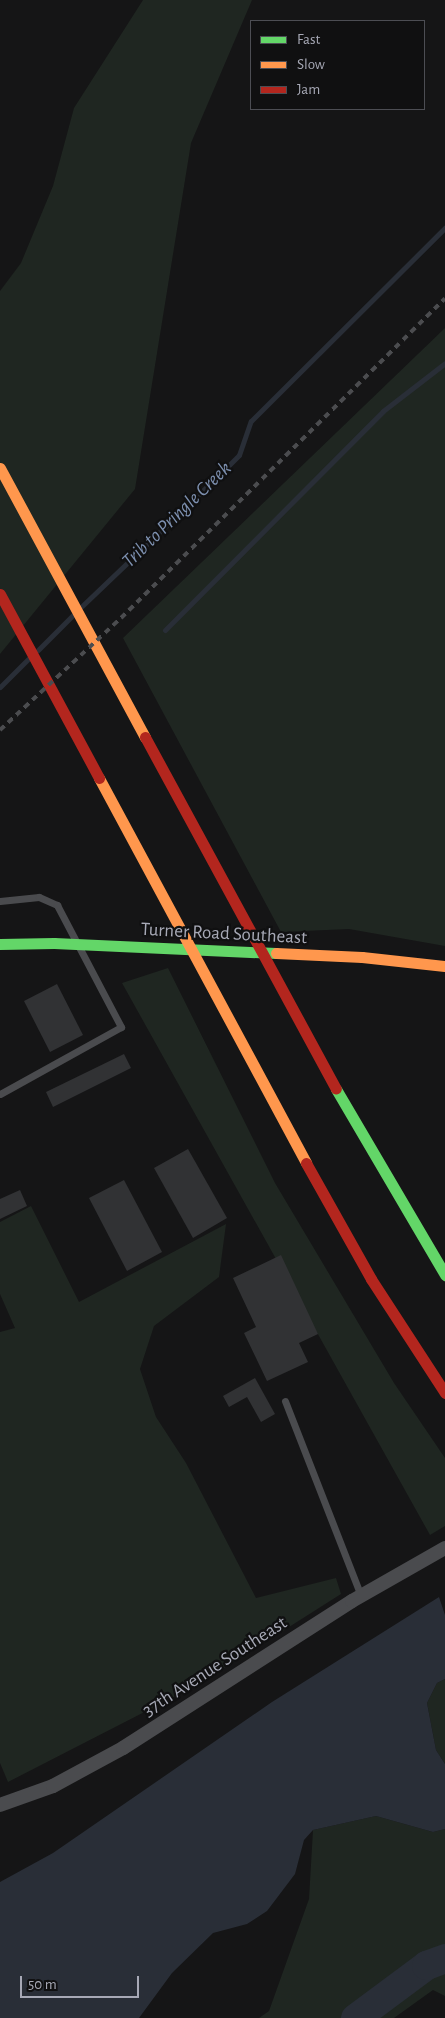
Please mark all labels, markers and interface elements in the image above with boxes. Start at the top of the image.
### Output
legend [250,20,425,110]
text: Fast [297,32,320,47]
text: Slow [297,57,325,72]
text: Jam [297,82,320,97]
water label: Trib to Pringle Creek [117,457,237,573]
street label: Turner Road Southeast [140,918,308,950]
street label: 37th Avenue Southeast [139,1612,291,1722]
scale bar [22,1966,141,1998]
text: 50 m [28,1977,57,1992]

